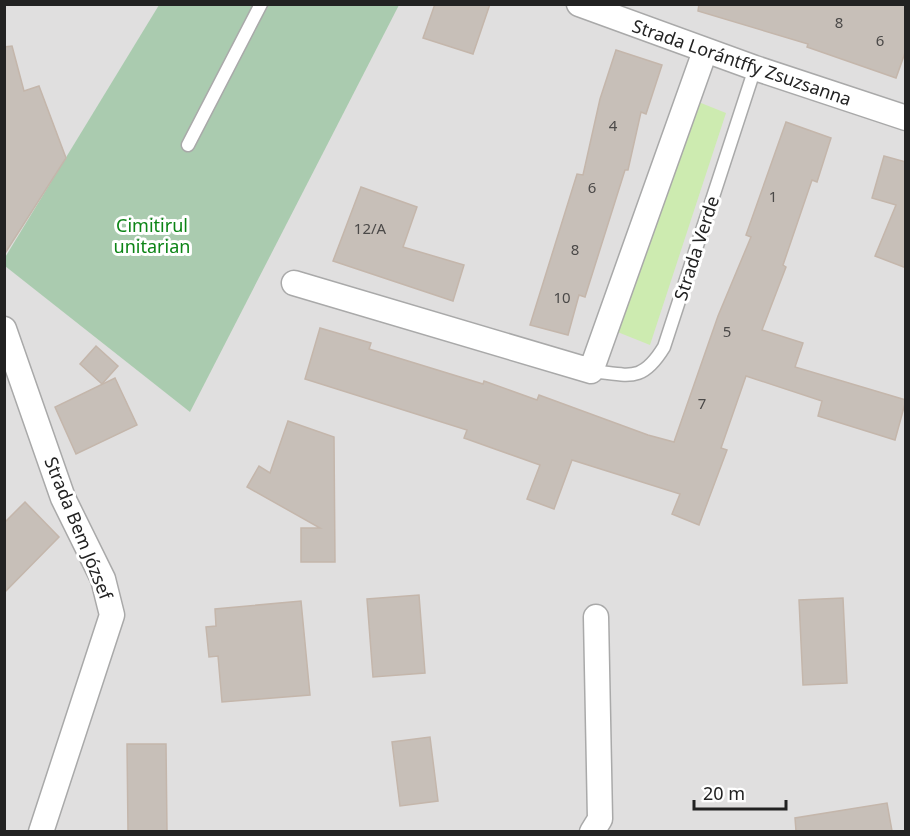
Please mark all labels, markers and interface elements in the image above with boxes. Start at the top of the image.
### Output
house number: 8 [835,12,843,32]
street label: Strada Lorántffy Zsuzsanna [629,13,855,111]
house number: 6 [876,30,884,50]
house number: 4 [609,115,618,135]
house number: 6 [588,177,596,197]
house number: 1 [769,186,777,206]
street label: Strada Verde [668,193,724,303]
park label: Cimitirul unitarian [114,213,190,258]
house number: 12/A [354,218,387,238]
house number: 8 [571,239,579,259]
house number: 10 [553,287,571,307]
house number: 5 [723,321,731,341]
house number: 7 [698,393,706,413]
street label: Strada Bem József [39,453,119,604]
scale bar [694,773,786,811]
text: 20 m [703,781,745,805]

